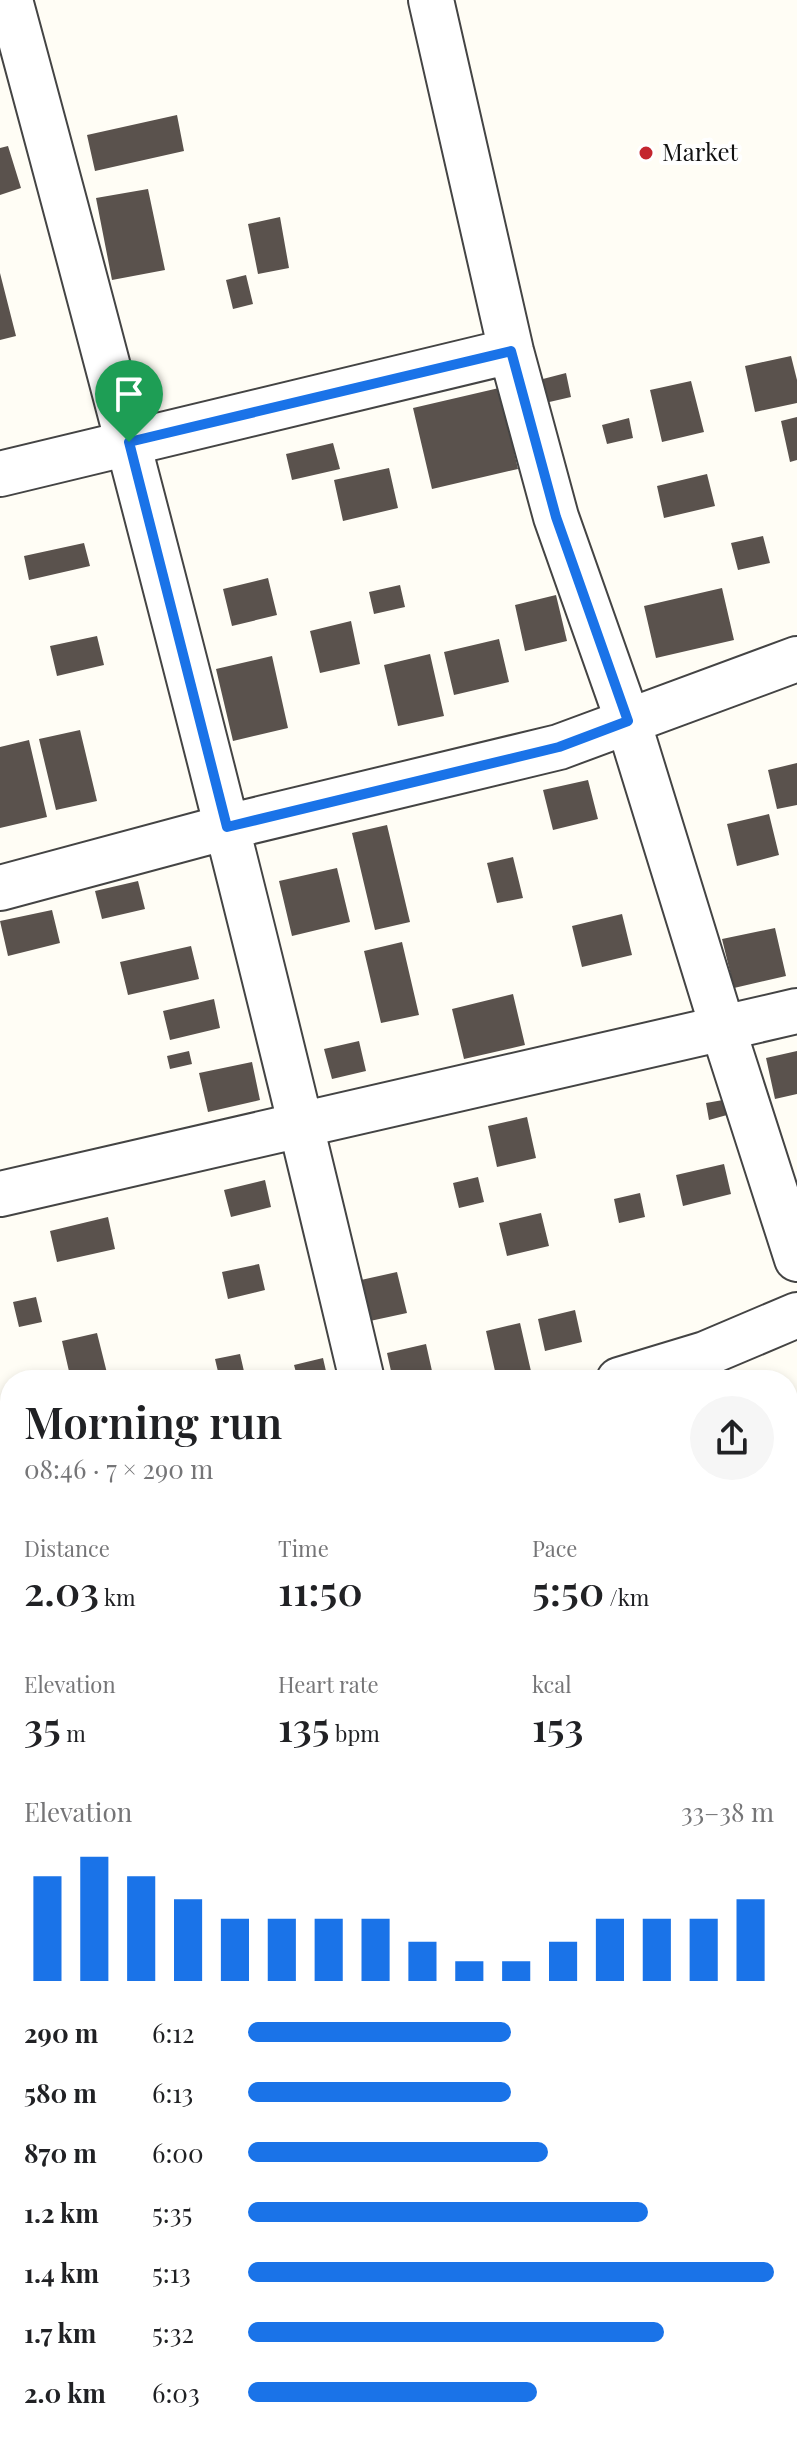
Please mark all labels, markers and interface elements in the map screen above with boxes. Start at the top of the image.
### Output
place label: Market [662,135,739,167]
marker: Market [637,144,655,162]
pin [95,360,163,442]
icon: arrive [107,372,151,416]
text: Morning run [24,1391,282,1450]
button: share [690,1396,774,1480]
text: 08:46 · 7 × 290 m [24,1451,213,1486]
text: Distance [24,1533,110,1563]
text: Time [278,1533,329,1563]
text: Pace [532,1533,578,1563]
text: 2.03 [24,1563,99,1616]
text: 11:50 [278,1563,363,1616]
text: 5:50 [532,1563,604,1616]
text: km [99,1582,136,1612]
text: /km [604,1582,649,1612]
text: Elevation [24,1669,116,1699]
text: Heart rate [278,1669,379,1699]
text: kcal [532,1669,571,1699]
text: 35 [24,1699,61,1752]
text: 135 [278,1699,330,1752]
text: 153 [532,1699,584,1752]
text: m [61,1718,86,1748]
text: bpm [330,1718,380,1748]
text: Elevation [24,1794,132,1829]
text: 33–38 m [681,1794,774,1829]
text: 290 m [24,2015,98,2050]
text: 6:12 [152,2015,194,2050]
text: 580 m [24,2075,97,2110]
text: 6:13 [152,2075,193,2110]
text: 870 m [24,2135,97,2170]
text: 6:00 [152,2135,204,2170]
text: 1.2 km [24,2195,99,2230]
text: 5:35 [152,2195,192,2230]
text: 1.4 km [24,2255,99,2290]
text: 5:13 [152,2255,191,2290]
text: 1.7 km [24,2315,96,2350]
text: 5:32 [152,2315,194,2350]
text: 2.0 km [24,2375,106,2410]
text: 6:03 [152,2375,200,2410]

